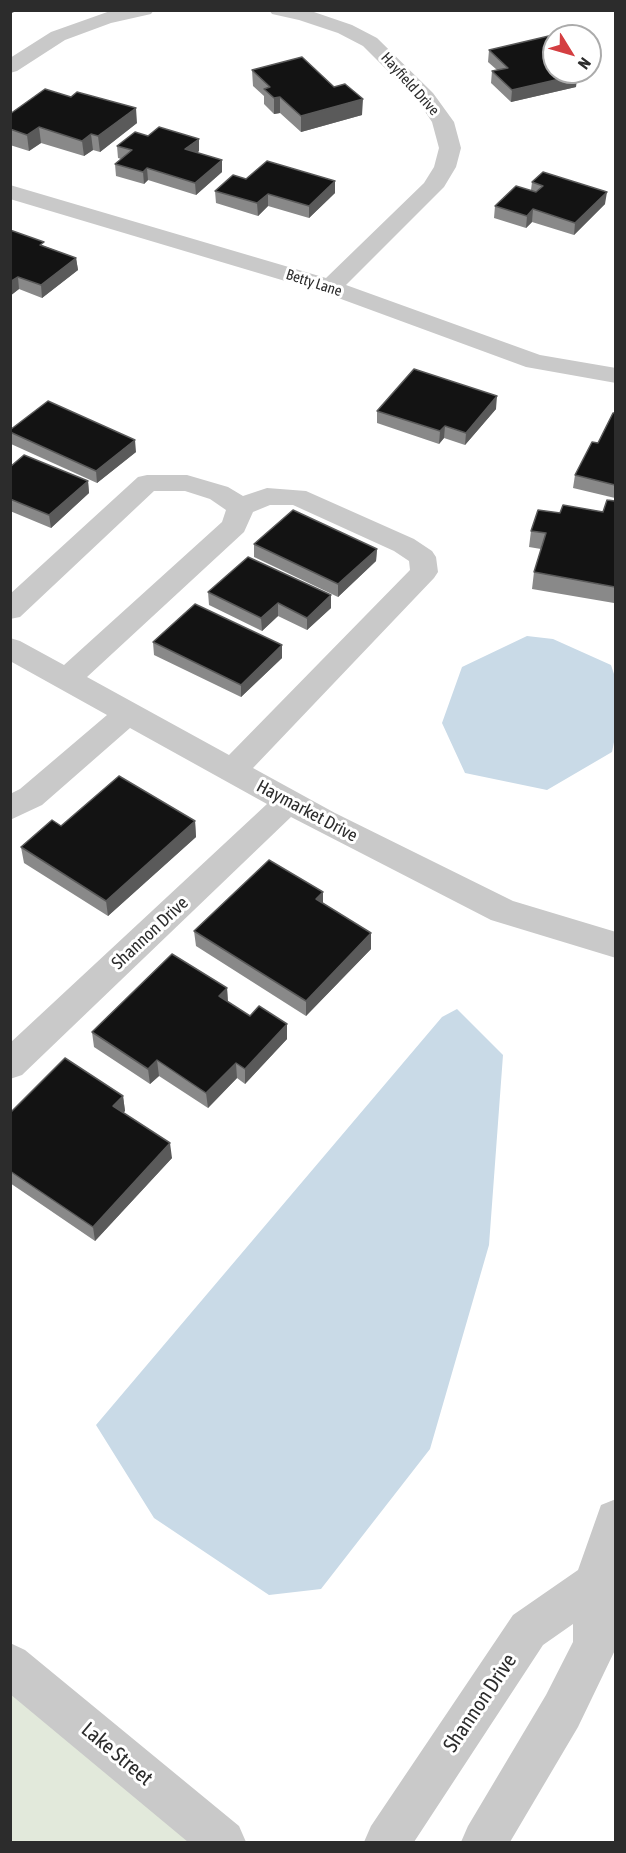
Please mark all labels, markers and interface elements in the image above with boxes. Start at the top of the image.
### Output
north arrow [542,24,602,84]
street label: Hayfield Drive [377,49,443,119]
text: N [575,54,595,73]
street label: Betty Lane [284,266,344,300]
street label: Haymarket Drive [253,775,361,847]
street label: Shannon Drive [107,892,193,974]
street label: Shannon Drive [438,1649,522,1757]
street label: Lake Street [76,1717,158,1791]

